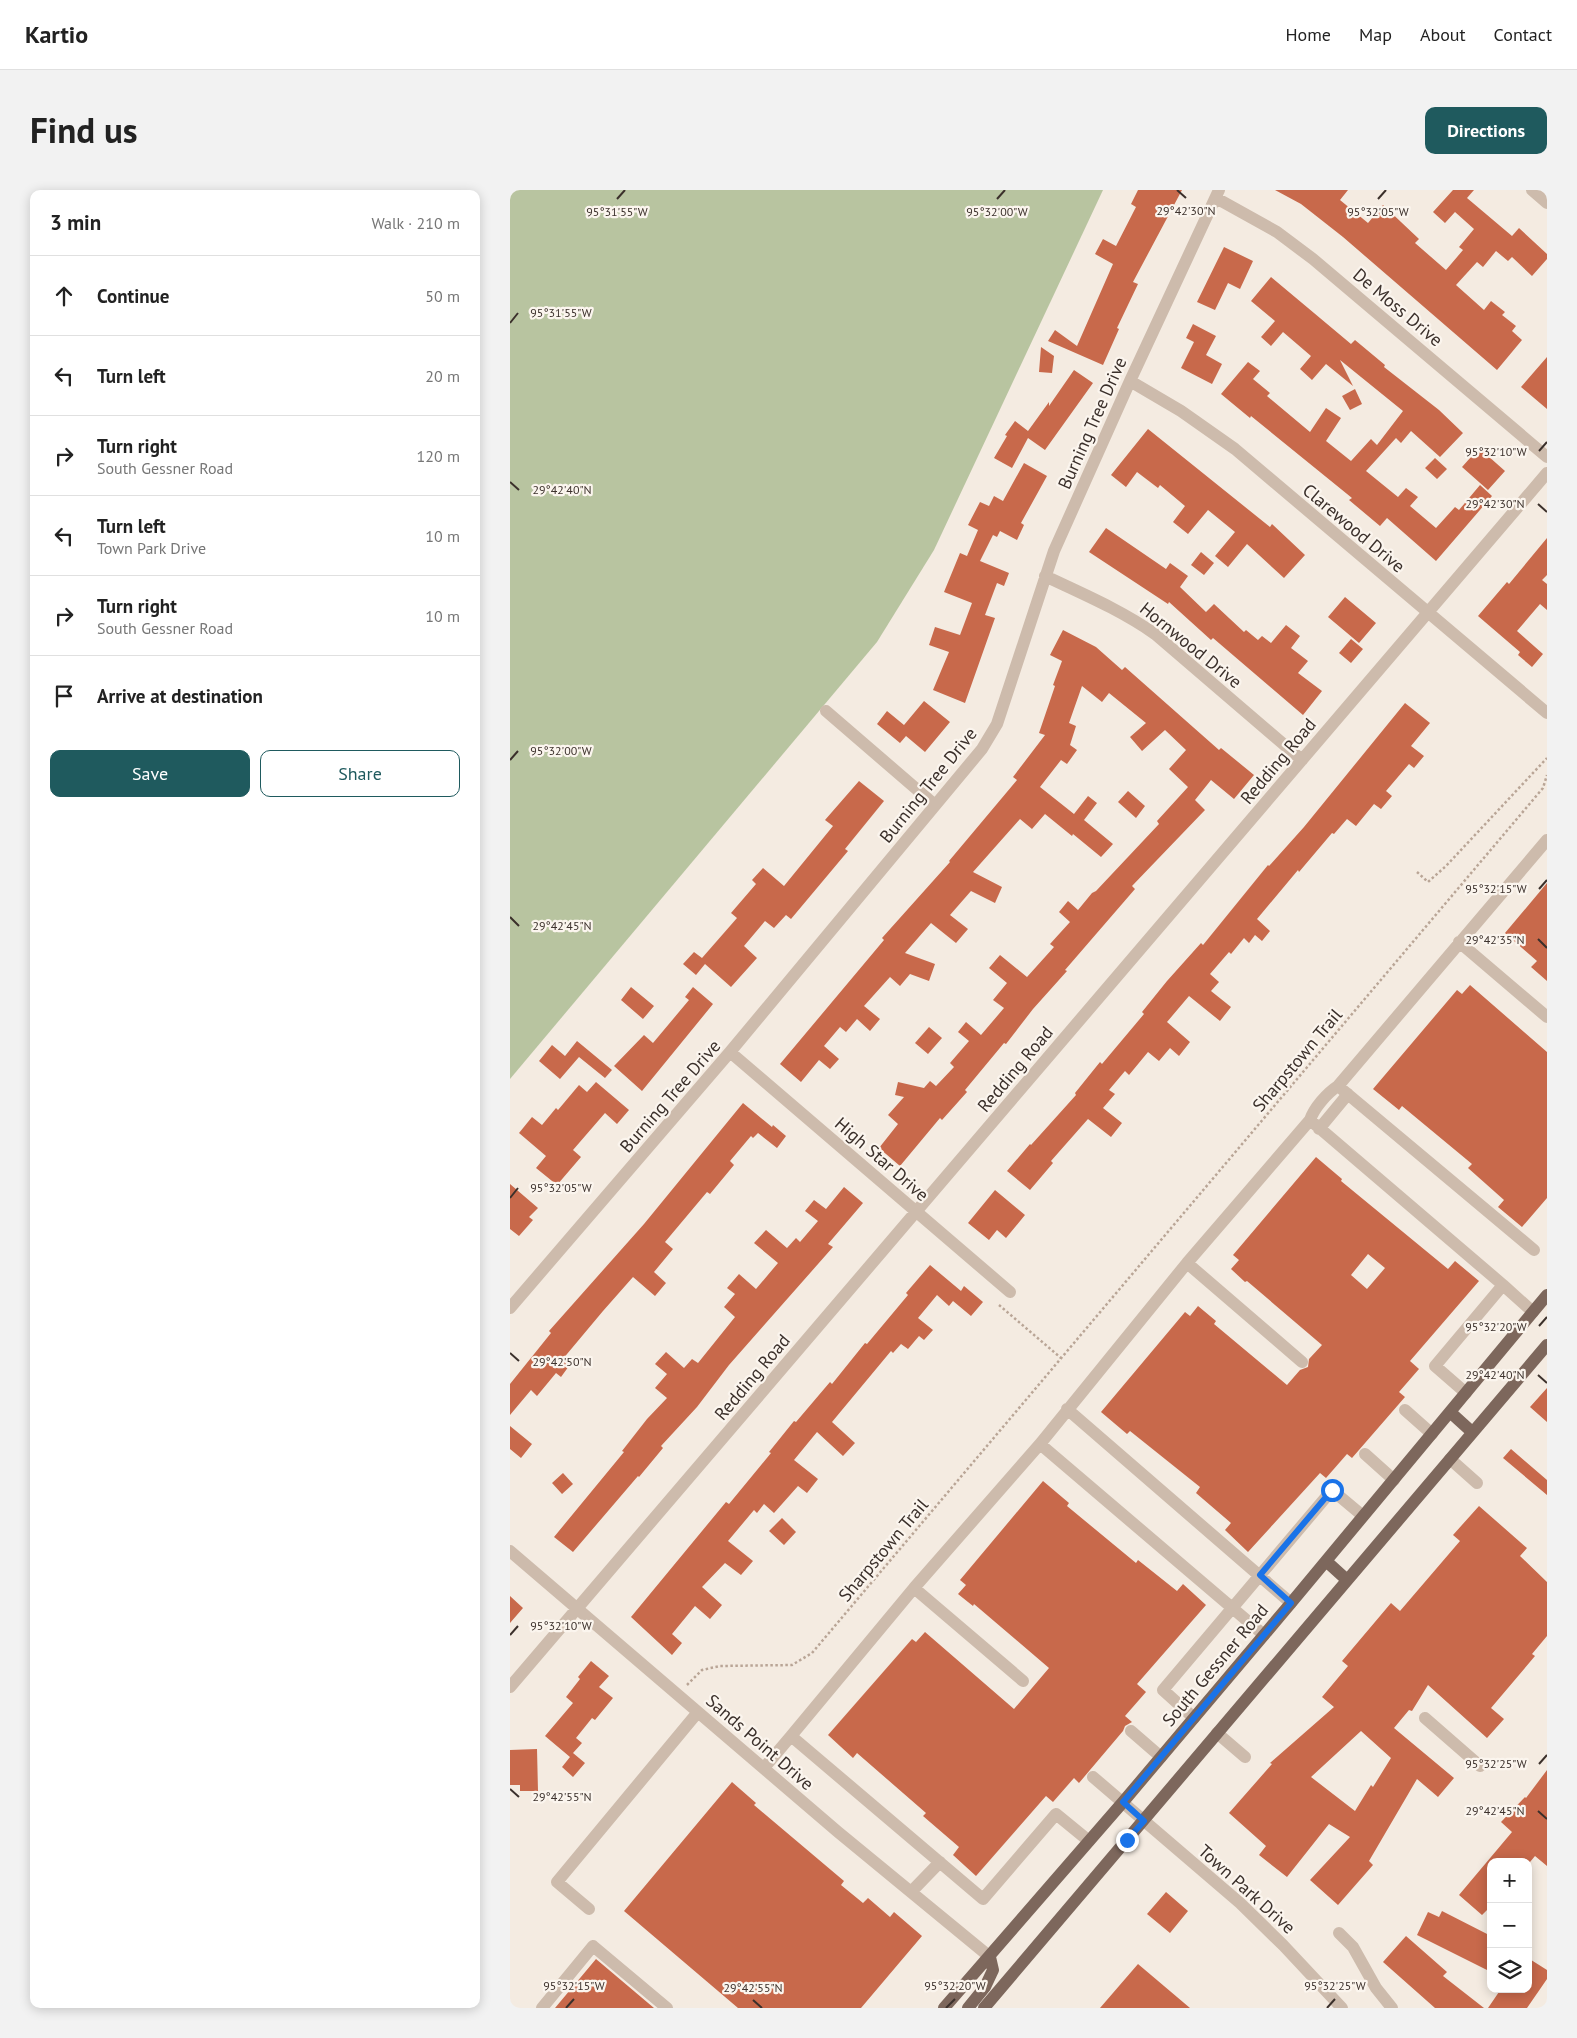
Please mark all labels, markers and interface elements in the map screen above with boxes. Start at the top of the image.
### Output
text: Kartio [25,19,88,50]
text: Home [1285,23,1331,46]
text: Map [1359,23,1392,46]
text: About [1420,23,1466,46]
text: Contact [1494,23,1552,46]
text: Find us [30,107,138,153]
button: Directions [1425,107,1547,154]
text: 29°42'30"N [1156,203,1216,218]
text: 95°31'55"W [586,204,648,219]
text: 95°32'00"W [966,204,1028,219]
text: 95°32'05"W [1347,204,1409,219]
text: 3 min [50,209,101,236]
text: Walk · 210 m [371,213,460,233]
street label: De Moss Drive [1349,263,1447,351]
icon: ahead [50,282,78,310]
text: Continue [97,284,169,308]
text: 50 m [425,286,460,306]
text: 95°31'55"W [530,305,592,320]
street label: Burning Tree Drive [1053,353,1131,493]
icon: left [50,362,78,390]
text: Turn left [97,364,166,388]
text: 20 m [425,366,460,386]
text: Turn right [97,434,177,458]
icon: right [50,442,78,470]
text: 95°32'10"W [1465,444,1527,459]
text: 120 m [417,446,460,466]
text: South Gessner Road [97,458,233,478]
street label: Clarewood Drive [1298,478,1410,578]
text: 29°42'40"N [532,482,592,497]
text: 29°42'30"N [1465,496,1525,511]
text: Turn left [97,514,166,538]
icon: left [50,522,78,550]
text: 10 m [425,526,460,546]
text: Town Park Drive [97,538,206,558]
text: Turn right [97,594,177,618]
street label: Hornwood Drive [1135,597,1247,693]
icon: right [50,602,78,630]
text: 10 m [425,606,460,626]
text: South Gessner Road [97,618,233,638]
icon: arrive [50,682,78,710]
text: Arrive at destination [97,684,263,708]
street label: Redding Road [1235,713,1321,809]
street label: Burning Tree Drive [874,723,982,847]
text: 95°32'00"W [530,743,592,758]
button: Save [50,750,250,797]
button: Share [260,750,460,797]
text: 95°32'15"W [1465,881,1527,896]
text: 29°42'45"N [532,918,592,933]
text: 29°42'35"N [1465,932,1525,947]
street label: Sharpstown Trail [1247,1003,1347,1116]
street label: Redding Road [972,1021,1058,1117]
street label: Burning Tree Drive [615,1035,725,1157]
street label: High Star Drive [830,1112,934,1206]
text: 95°32'05"W [530,1180,592,1195]
text: 95°32'20"W [1465,1319,1527,1334]
street label: Redding Road [709,1329,795,1425]
text: 29°42'50"N [532,1354,592,1369]
text: 29°42'40"N [1465,1367,1525,1382]
route start [1321,1479,1344,1502]
street label: Sharpstown Trail [833,1493,933,1606]
street label: South Gessner Road [1157,1599,1273,1731]
text: 95°32'10"W [530,1618,592,1633]
street label: Sands Point Drive [701,1689,819,1795]
text: 95°32'25"W [1465,1756,1527,1771]
text: 29°42'55"N [532,1789,592,1804]
text: 29°42'45"N [1465,1803,1525,1818]
route end [1116,1829,1139,1852]
street label: Town Park Drive [1194,1839,1300,1939]
map controls [1487,1858,1532,1993]
button: + [1487,1858,1532,1903]
button: − [1487,1903,1532,1948]
button: layers [1487,1948,1532,1993]
text: 95°32'15"W [543,1978,605,1993]
text: 95°32'20"W [924,1978,986,1993]
text: 95°32'25"W [1304,1978,1366,1993]
text: 29°42'55"N [723,1980,783,1995]

